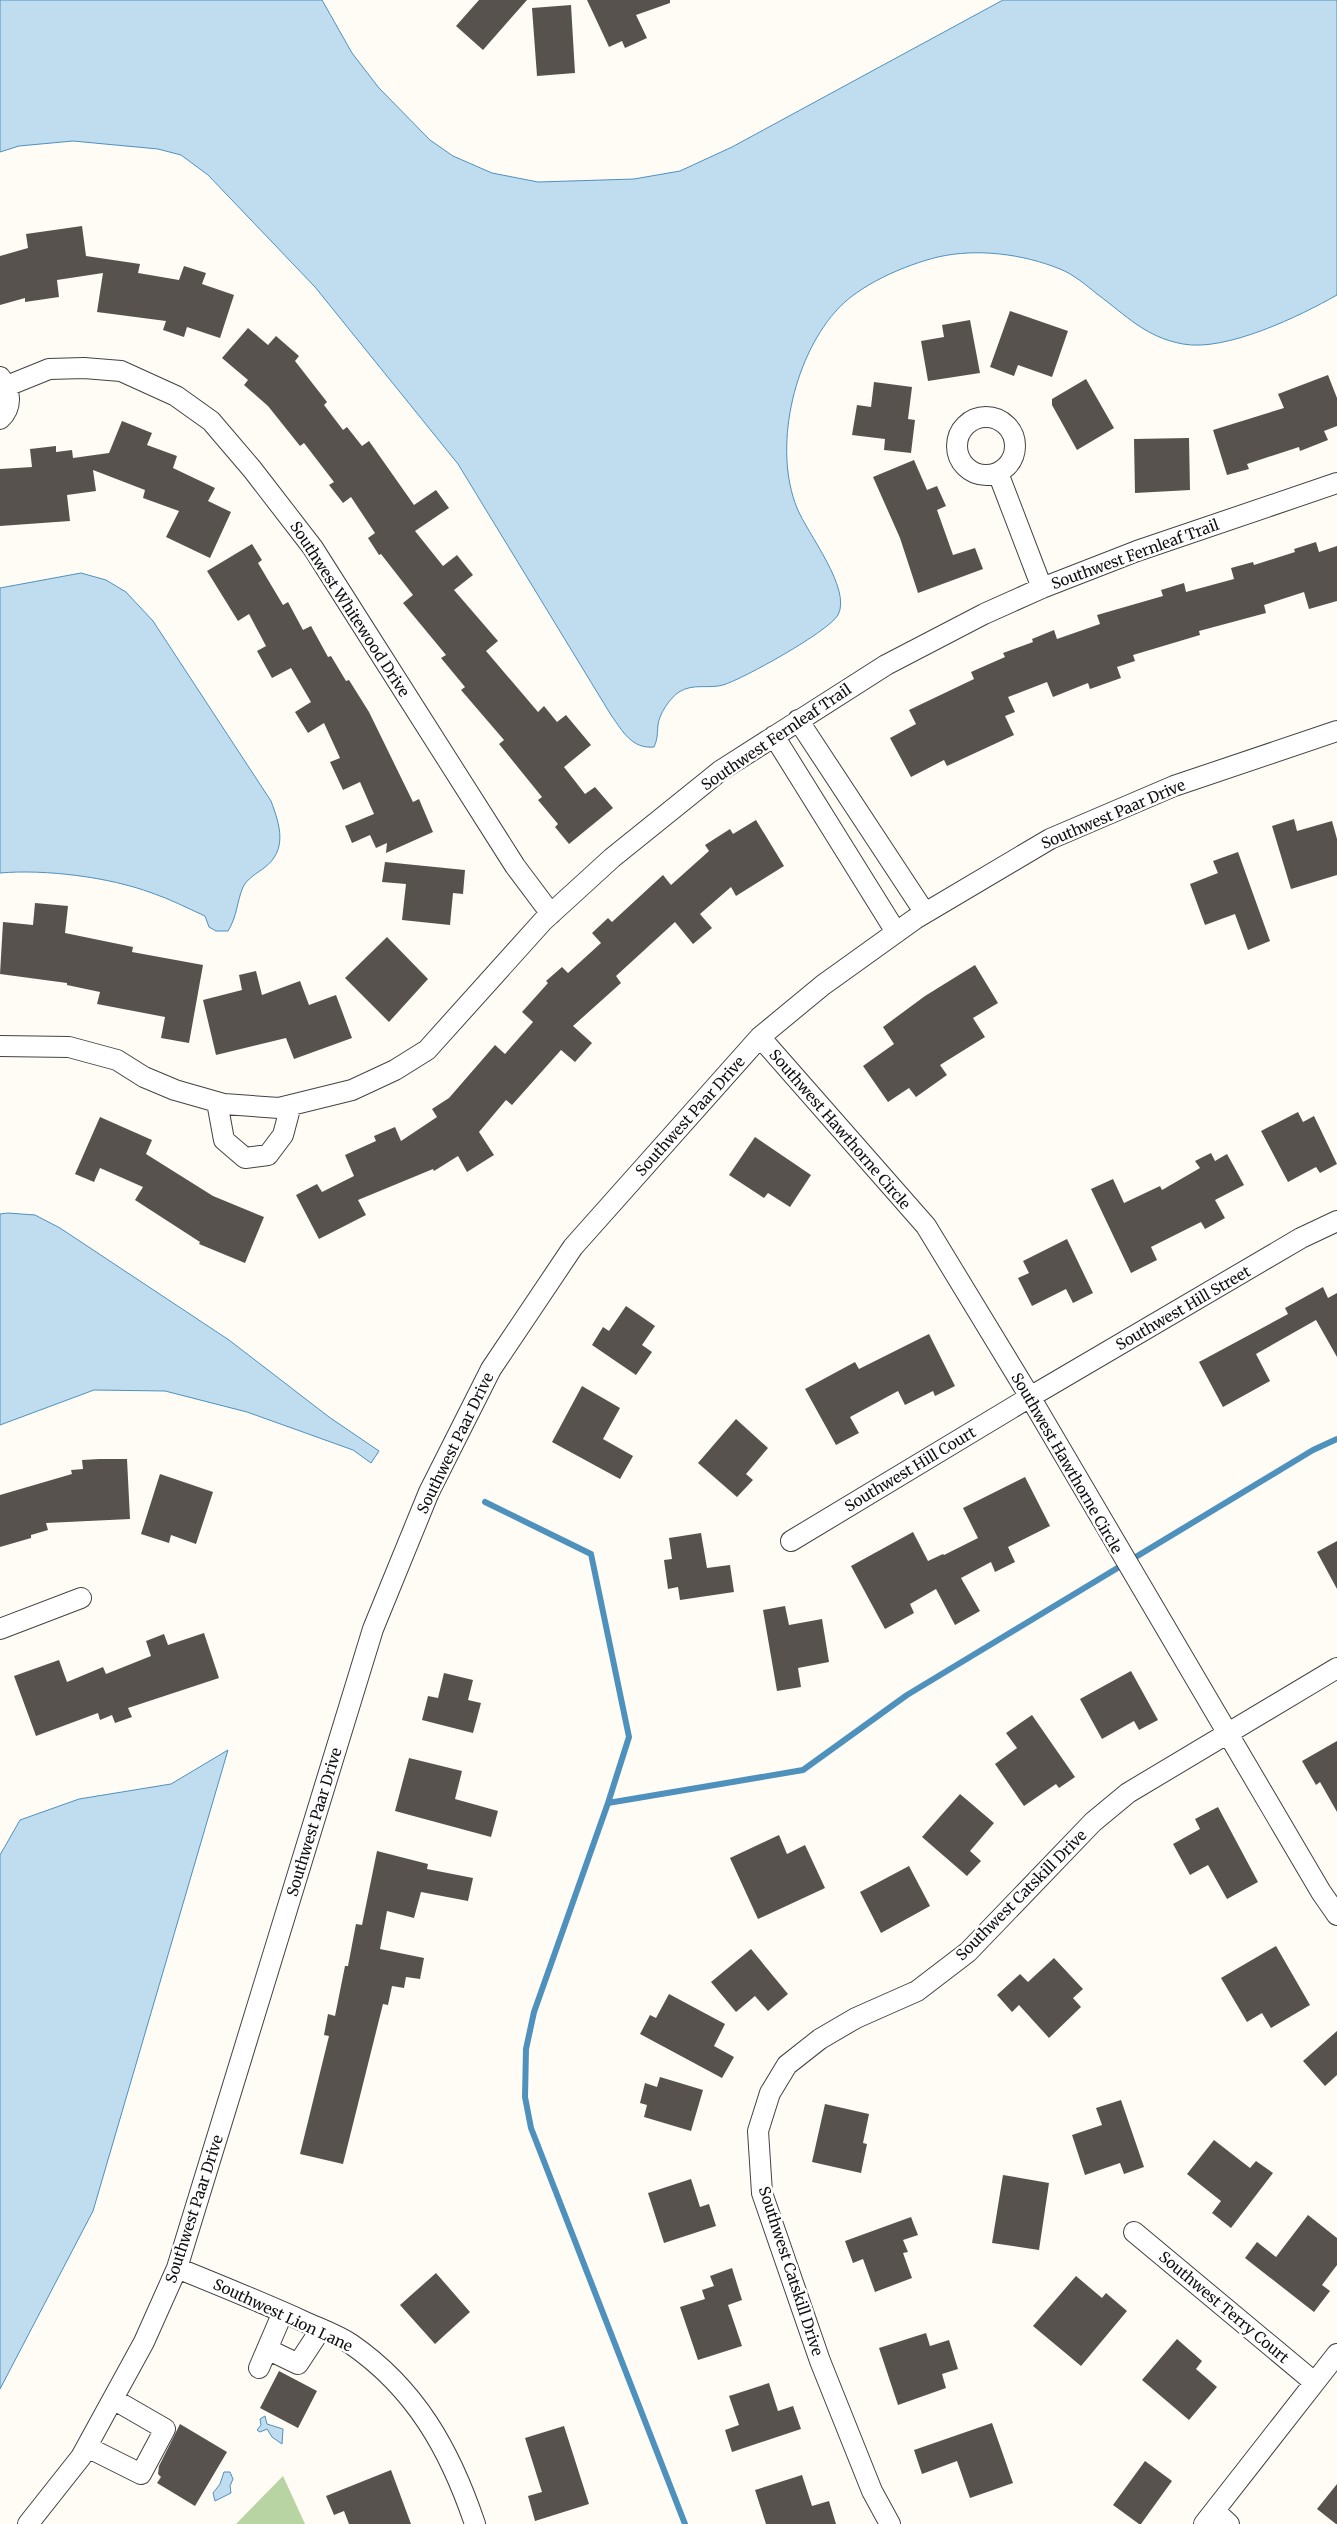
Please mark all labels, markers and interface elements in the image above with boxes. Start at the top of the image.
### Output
street label: Southwest Fernleaf Trail [1048,515,1222,593]
street label: Southwest Whitewood Drive [286,518,414,700]
street label: Southwest Fernleaf Trail [697,679,855,794]
street label: Southwest Paar Drive [1038,775,1188,853]
street label: Southwest Hawthorne Circle [765,1045,915,1213]
street label: Southwest Paar Drive [631,1052,749,1180]
street label: Southwest Hill Street [1112,1262,1254,1354]
street label: Southwest Paar Drive [413,1369,498,1517]
street label: Southwest Hawthorne Circle [1007,1369,1127,1557]
street label: Southwest Hill Court [841,1422,979,1516]
street label: Southwest Paar Drive [282,1745,346,1899]
street label: Southwest Catskill Drive [952,1826,1090,1964]
street label: Southwest Paar Drive [161,2132,227,2285]
street label: Southwest Catskill Drive [755,2184,827,2358]
street label: Southwest Terry Court [1155,2247,1293,2367]
street label: Southwest Lion Lane [210,2274,356,2356]

